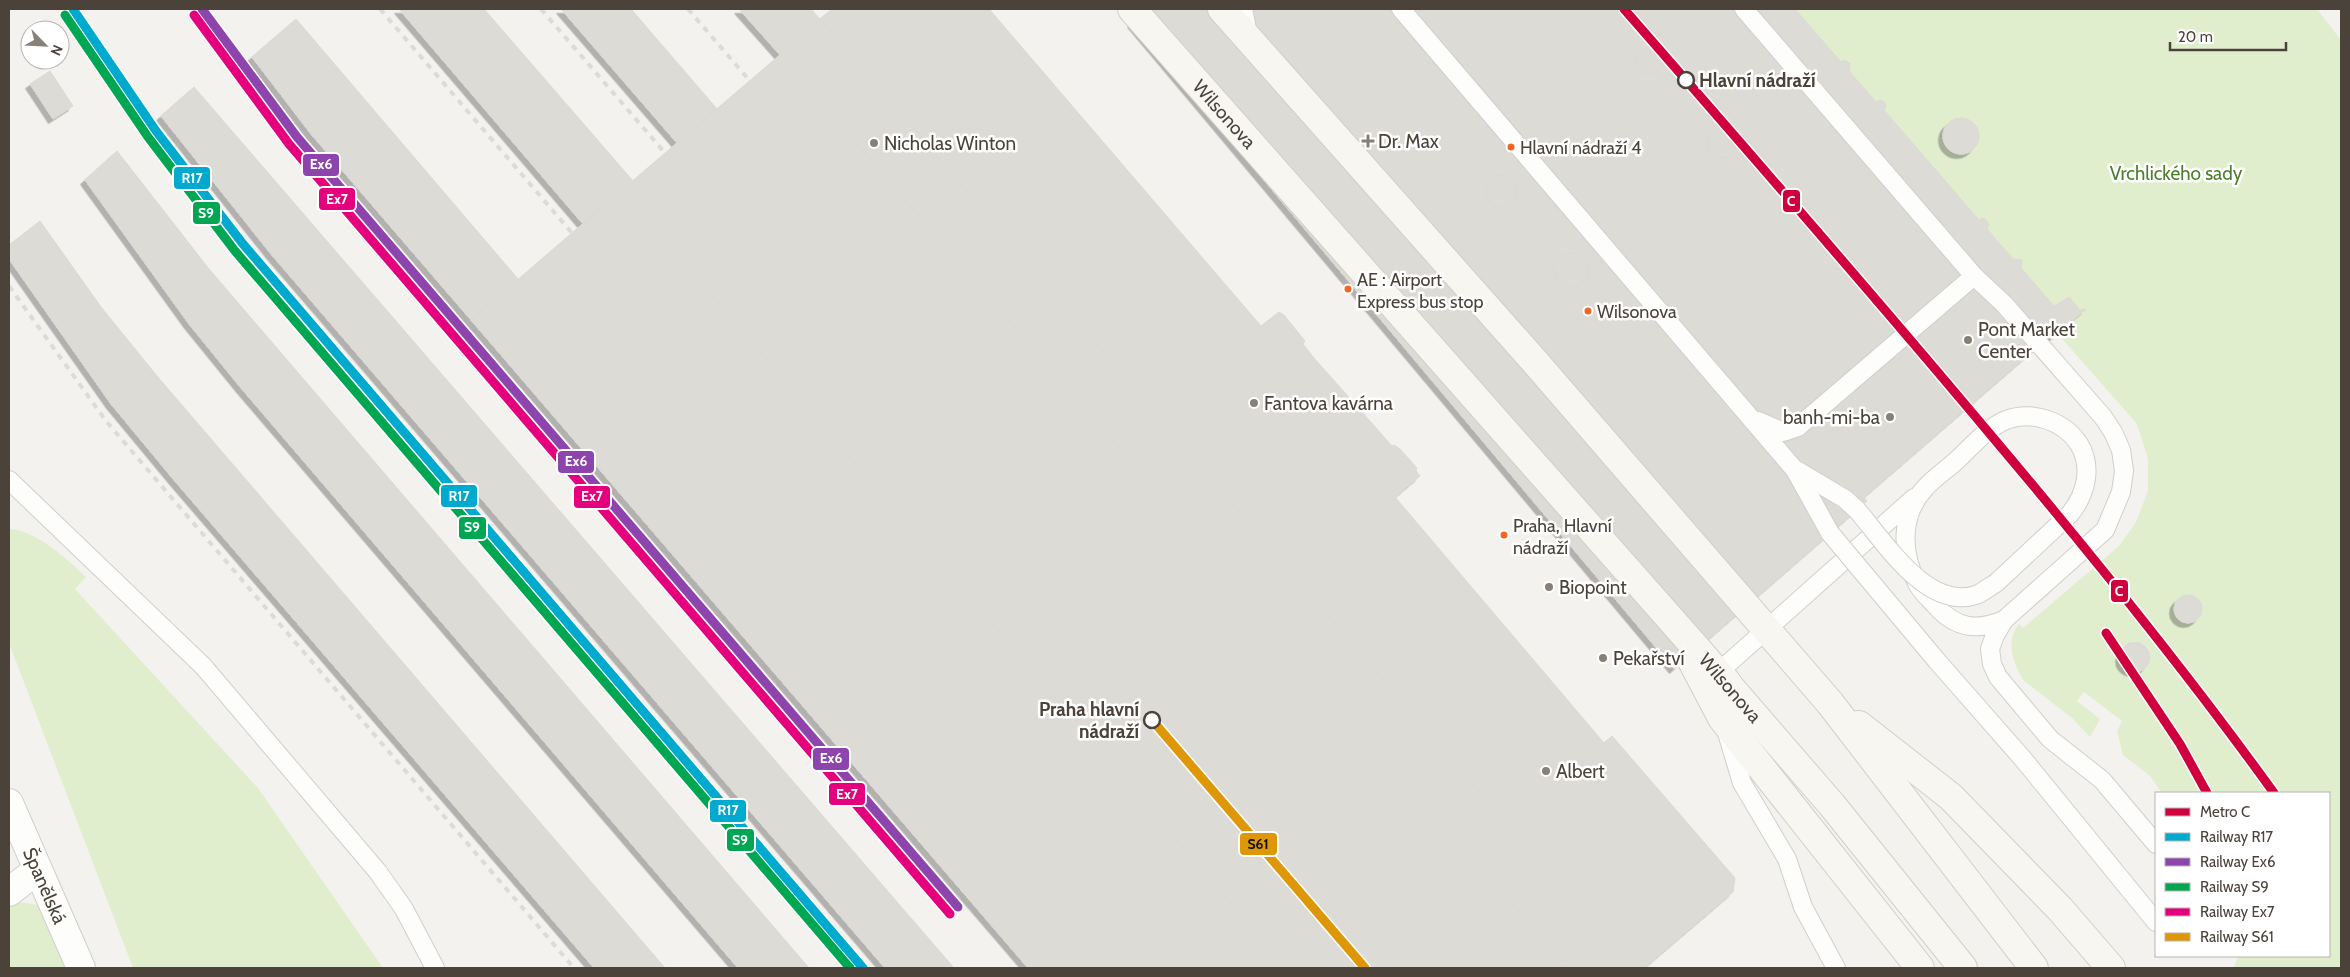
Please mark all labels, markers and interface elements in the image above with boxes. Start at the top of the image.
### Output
north arrow [20,20,70,70]
scale bar [2170,20,2286,52]
text: 20 m [2178,28,2213,46]
text: N [47,42,67,58]
place label: Hlavní nádraží [1699,69,1816,92]
marker: Hlavní nádraží [1677,71,1695,89]
street label: Wilsonova [1188,75,1261,153]
place label: Dr. Max [1378,130,1439,153]
place label: Nicholas Winton [884,132,1016,155]
marker: Dr. Max [1362,135,1374,147]
marker: Nicholas Winton [868,137,880,149]
place label: Hlavní nádraží 4 [1520,137,1642,159]
marker: Hlavní nádraží 4 [1506,142,1516,152]
line badge: Ex6 [302,153,340,177]
text: Ex6 [310,155,332,173]
park label: Vrchlického sady [2110,162,2243,185]
line badge: R17 [173,166,211,190]
text: R17 [181,169,203,187]
line badge: Ex7 [318,187,356,211]
line badge: C [1782,189,1801,213]
text: Ex7 [326,190,349,208]
text: C [1787,192,1796,210]
line badge: S9 [192,201,221,225]
text: S9 [198,204,214,222]
place label: AE : Airport Express bus stop [1357,269,1483,313]
marker: AE : Airport Express bus stop [1343,284,1353,294]
place label: Wilsonova [1597,301,1677,323]
marker: Wilsonova [1583,306,1593,316]
place label: Pont Market Center [1978,318,2075,363]
marker: Pont Market Center [1962,334,1974,346]
place label: Fantova kavárna [1264,392,1393,415]
marker: Fantova kavárna [1248,397,1260,409]
place label: banh-mi-ba [1783,406,1880,429]
marker: banh-mi-ba [1884,411,1896,423]
line badge: Ex6 [557,450,595,474]
text: Ex6 [565,452,587,470]
line badge: R17 [440,484,478,508]
line badge: Ex7 [573,485,611,509]
text: R17 [448,487,470,505]
text: Ex7 [581,487,604,505]
place label: Praha, Hlavní nádraží [1513,515,1612,559]
line badge: S9 [458,516,487,540]
text: S9 [464,518,480,536]
marker: Praha, Hlavní nádraží [1499,530,1509,540]
place label: Biopoint [1559,576,1627,599]
line badge: C [2110,579,2129,603]
marker: Biopoint [1543,581,1555,593]
text: C [2115,582,2124,600]
place label: Pekařství [1613,647,1685,670]
street label: Wilsonova [1694,649,1766,727]
marker: Pekařství [1597,652,1609,664]
place label: Praha hlavní nádraží [1039,698,1139,743]
marker: Praha hlavní nádraží [1143,711,1161,729]
line badge: Ex6 [812,747,850,771]
text: Ex6 [820,749,842,767]
place label: Albert [1556,760,1605,783]
marker: Albert [1540,765,1552,777]
line badge: Ex7 [828,782,866,806]
text: Ex7 [836,785,859,803]
legend [2155,792,2330,957]
line badge: R17 [709,799,747,823]
text: R17 [717,801,739,819]
text: Metro C [2200,803,2250,821]
line badge: S9 [726,828,755,852]
text: Railway R17 [2200,828,2273,846]
text: S9 [732,831,748,849]
line badge: S61 [1239,832,1278,856]
text: S61 [1247,835,1269,853]
street label: Španělská [18,844,71,927]
text: Railway Ex6 [2200,853,2275,871]
text: Railway S9 [2200,878,2269,896]
text: Railway Ex7 [2200,903,2275,921]
text: Railway S61 [2200,928,2274,946]

